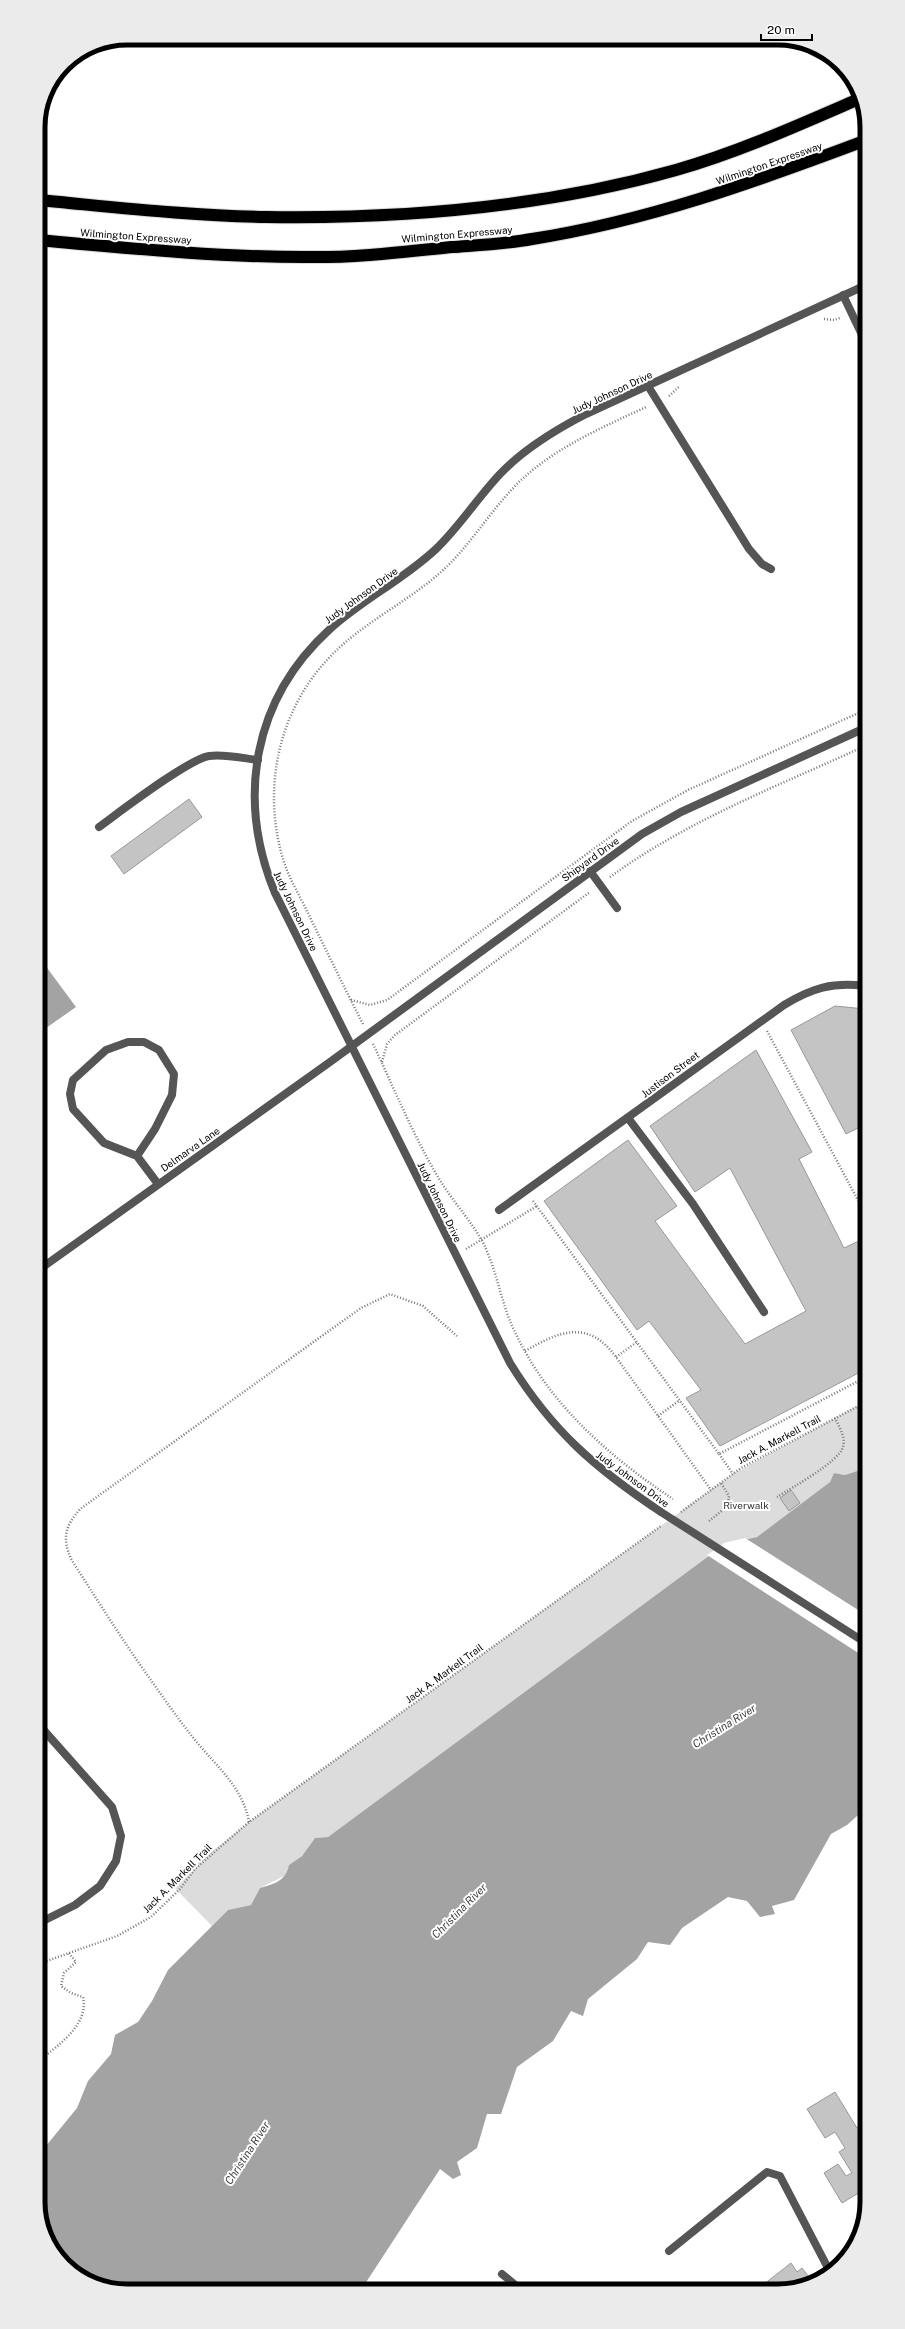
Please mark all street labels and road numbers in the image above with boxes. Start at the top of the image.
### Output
street label: Wilmington Expressway [714,139,824,187]
street label: Wilmington Expressway [401,223,514,245]
street label: Wilmington Expressway [80,226,193,246]
street label: Judy Johnson Drive [570,368,654,416]
street label: Judy Johnson Drive [322,564,400,626]
street label: Shipyard Drive [559,834,621,884]
street label: Judy Johnson Drive [271,869,321,953]
street label: Justison Street [639,1048,701,1100]
street label: Delmarva Lane [158,1124,222,1174]
street label: Judy Johnson Drive [415,1160,465,1244]
street label: Jack A. Markell Trail [735,1412,823,1466]
street label: Judy Johnson Drive [594,1448,672,1510]
street label: Jack A. Markell Trail [403,1641,485,1705]
street label: Jack A. Markell Trail [140,1841,214,1915]

